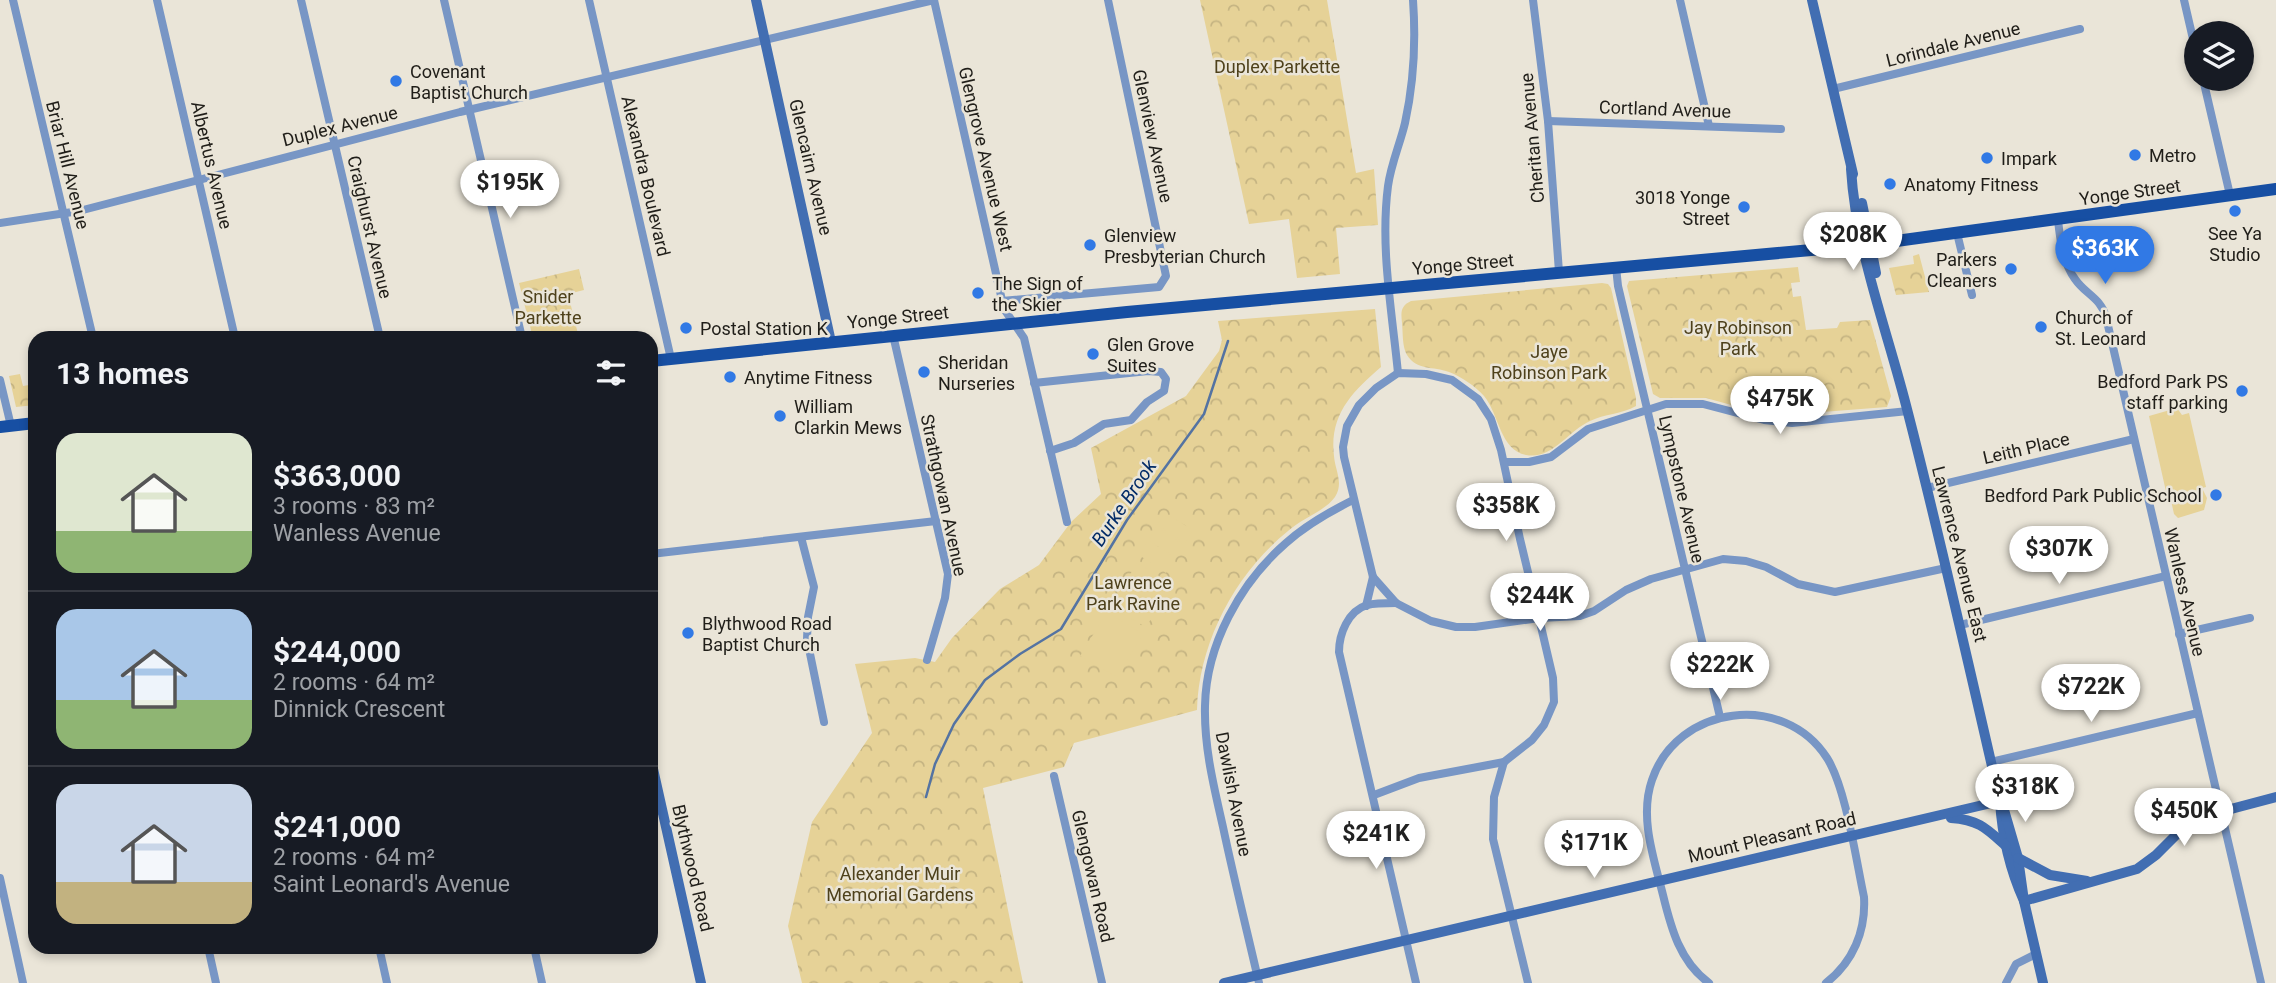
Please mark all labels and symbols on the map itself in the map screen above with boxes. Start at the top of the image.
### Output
street label: Lorindale Avenue [1884,17,2022,71]
park label: Duplex Parkette [1214,56,1340,77]
place label: Covenant Baptist Church [410,61,528,103]
street label: Glengrove Avenue West [955,65,1017,253]
street label: Glenview Avenue [1129,67,1177,205]
street label: Cheritan Avenue [1516,72,1548,204]
marker: Covenant Baptist Church [388,73,404,89]
street label: Alexandra Boulevard [617,94,675,258]
street label: Cortland Avenue [1599,96,1731,122]
street label: Glencairn Avenue [785,97,837,237]
street label: Briar Hill Avenue [42,99,94,231]
street label: Albertus Avenue [187,99,237,231]
street label: Duplex Avenue [280,102,400,150]
place label: Metro [2149,145,2196,166]
marker: Metro [2127,147,2143,163]
place label: Impark [2001,148,2058,169]
marker: Impark [1979,150,1995,166]
street label: Craighurst Avenue [343,153,397,301]
pin: $195K [461,160,559,220]
place label: Anatomy Fitness [1904,174,2039,195]
street label: Yonge Street [2078,174,2182,209]
marker: Anatomy Fitness [1882,176,1898,192]
place label: 3018 Yonge Street [1635,187,1730,229]
marker: 3018 Yonge Street [1736,199,1752,215]
marker: See Ya Studio [2227,203,2243,219]
pin: $208K [1804,212,1902,272]
place label: See Ya Studio [2208,223,2262,265]
place label: Glenview Presbyterian Church [1104,225,1266,267]
pin: $363K [2056,226,2154,286]
marker: Glenview Presbyterian Church [1082,237,1098,253]
street label: Yonge Street [1411,249,1515,279]
place label: Parkers Cleaners [1927,249,1997,291]
marker: Parkers Cleaners [2003,261,2019,277]
place label: The Sign of the Skier [992,273,1084,315]
marker: The Sign of the Skier [970,285,986,301]
park label: Snider Parkette [515,286,581,328]
street label: Yonge Street [846,301,950,333]
place label: Church of St. Leonard [2055,307,2146,349]
park label: Jay Robinson Park [1684,317,1792,359]
place label: Postal Station K [700,318,829,339]
marker: Church of St. Leonard [2033,319,2049,335]
marker: Postal Station K [678,320,694,336]
place label: Glen Grove Suites [1107,334,1194,376]
park label: Jaye Robinson Park [1491,341,1608,383]
marker: Glen Grove Suites [1085,346,1101,362]
place label: Sheridan Nurseries [938,352,1015,394]
marker: Sheridan Nurseries [916,364,932,380]
place label: Anytime Fitness [744,367,873,388]
marker: Anytime Fitness [722,369,738,385]
place label: Bedford Park PS staff parking [2097,371,2228,413]
pin: $475K [1731,376,1829,436]
marker: Bedford Park PS staff parking [2234,383,2250,399]
place label: William Clarkin Mews [794,396,902,438]
marker: William Clarkin Mews [772,408,788,424]
street label: Strathgowan Avenue [917,412,971,578]
street label: Lympstone Avenue [1655,413,1709,565]
street label: Leith Place [1981,428,2071,468]
water label: Burke Brook [1087,455,1162,551]
street label: Lawrence Avenue East [1928,464,1992,644]
pin: $358K [1457,484,1555,543]
place label: Bedford Park Public School [1984,485,2202,506]
marker: Bedford Park Public School [2208,487,2224,503]
pin: $307K [2010,526,2108,586]
street label: Wanless Avenue [2160,526,2210,658]
park label: Lawrence Park Ravine [1086,572,1180,614]
pin: $244K [1491,574,1589,633]
place label: Blythwood Road Baptist Church [702,613,832,655]
marker: Blythwood Road Baptist Church [680,625,696,641]
pin: $222K [1671,642,1769,702]
pin: $722K [2042,664,2140,724]
street label: Dawlish Avenue [1212,730,1256,858]
pin: $318K [1976,764,2074,824]
pin: $450K [2135,788,2233,848]
street label: Blythwood Road [668,802,718,934]
street label: Mount Pleasant Road [1686,807,1858,867]
street label: Glengowan Road [1068,808,1118,944]
pin: $241K [1327,812,1425,871]
pin: $171K [1545,820,1643,880]
park label: Alexander Muir Memorial Gardens [826,863,974,905]

